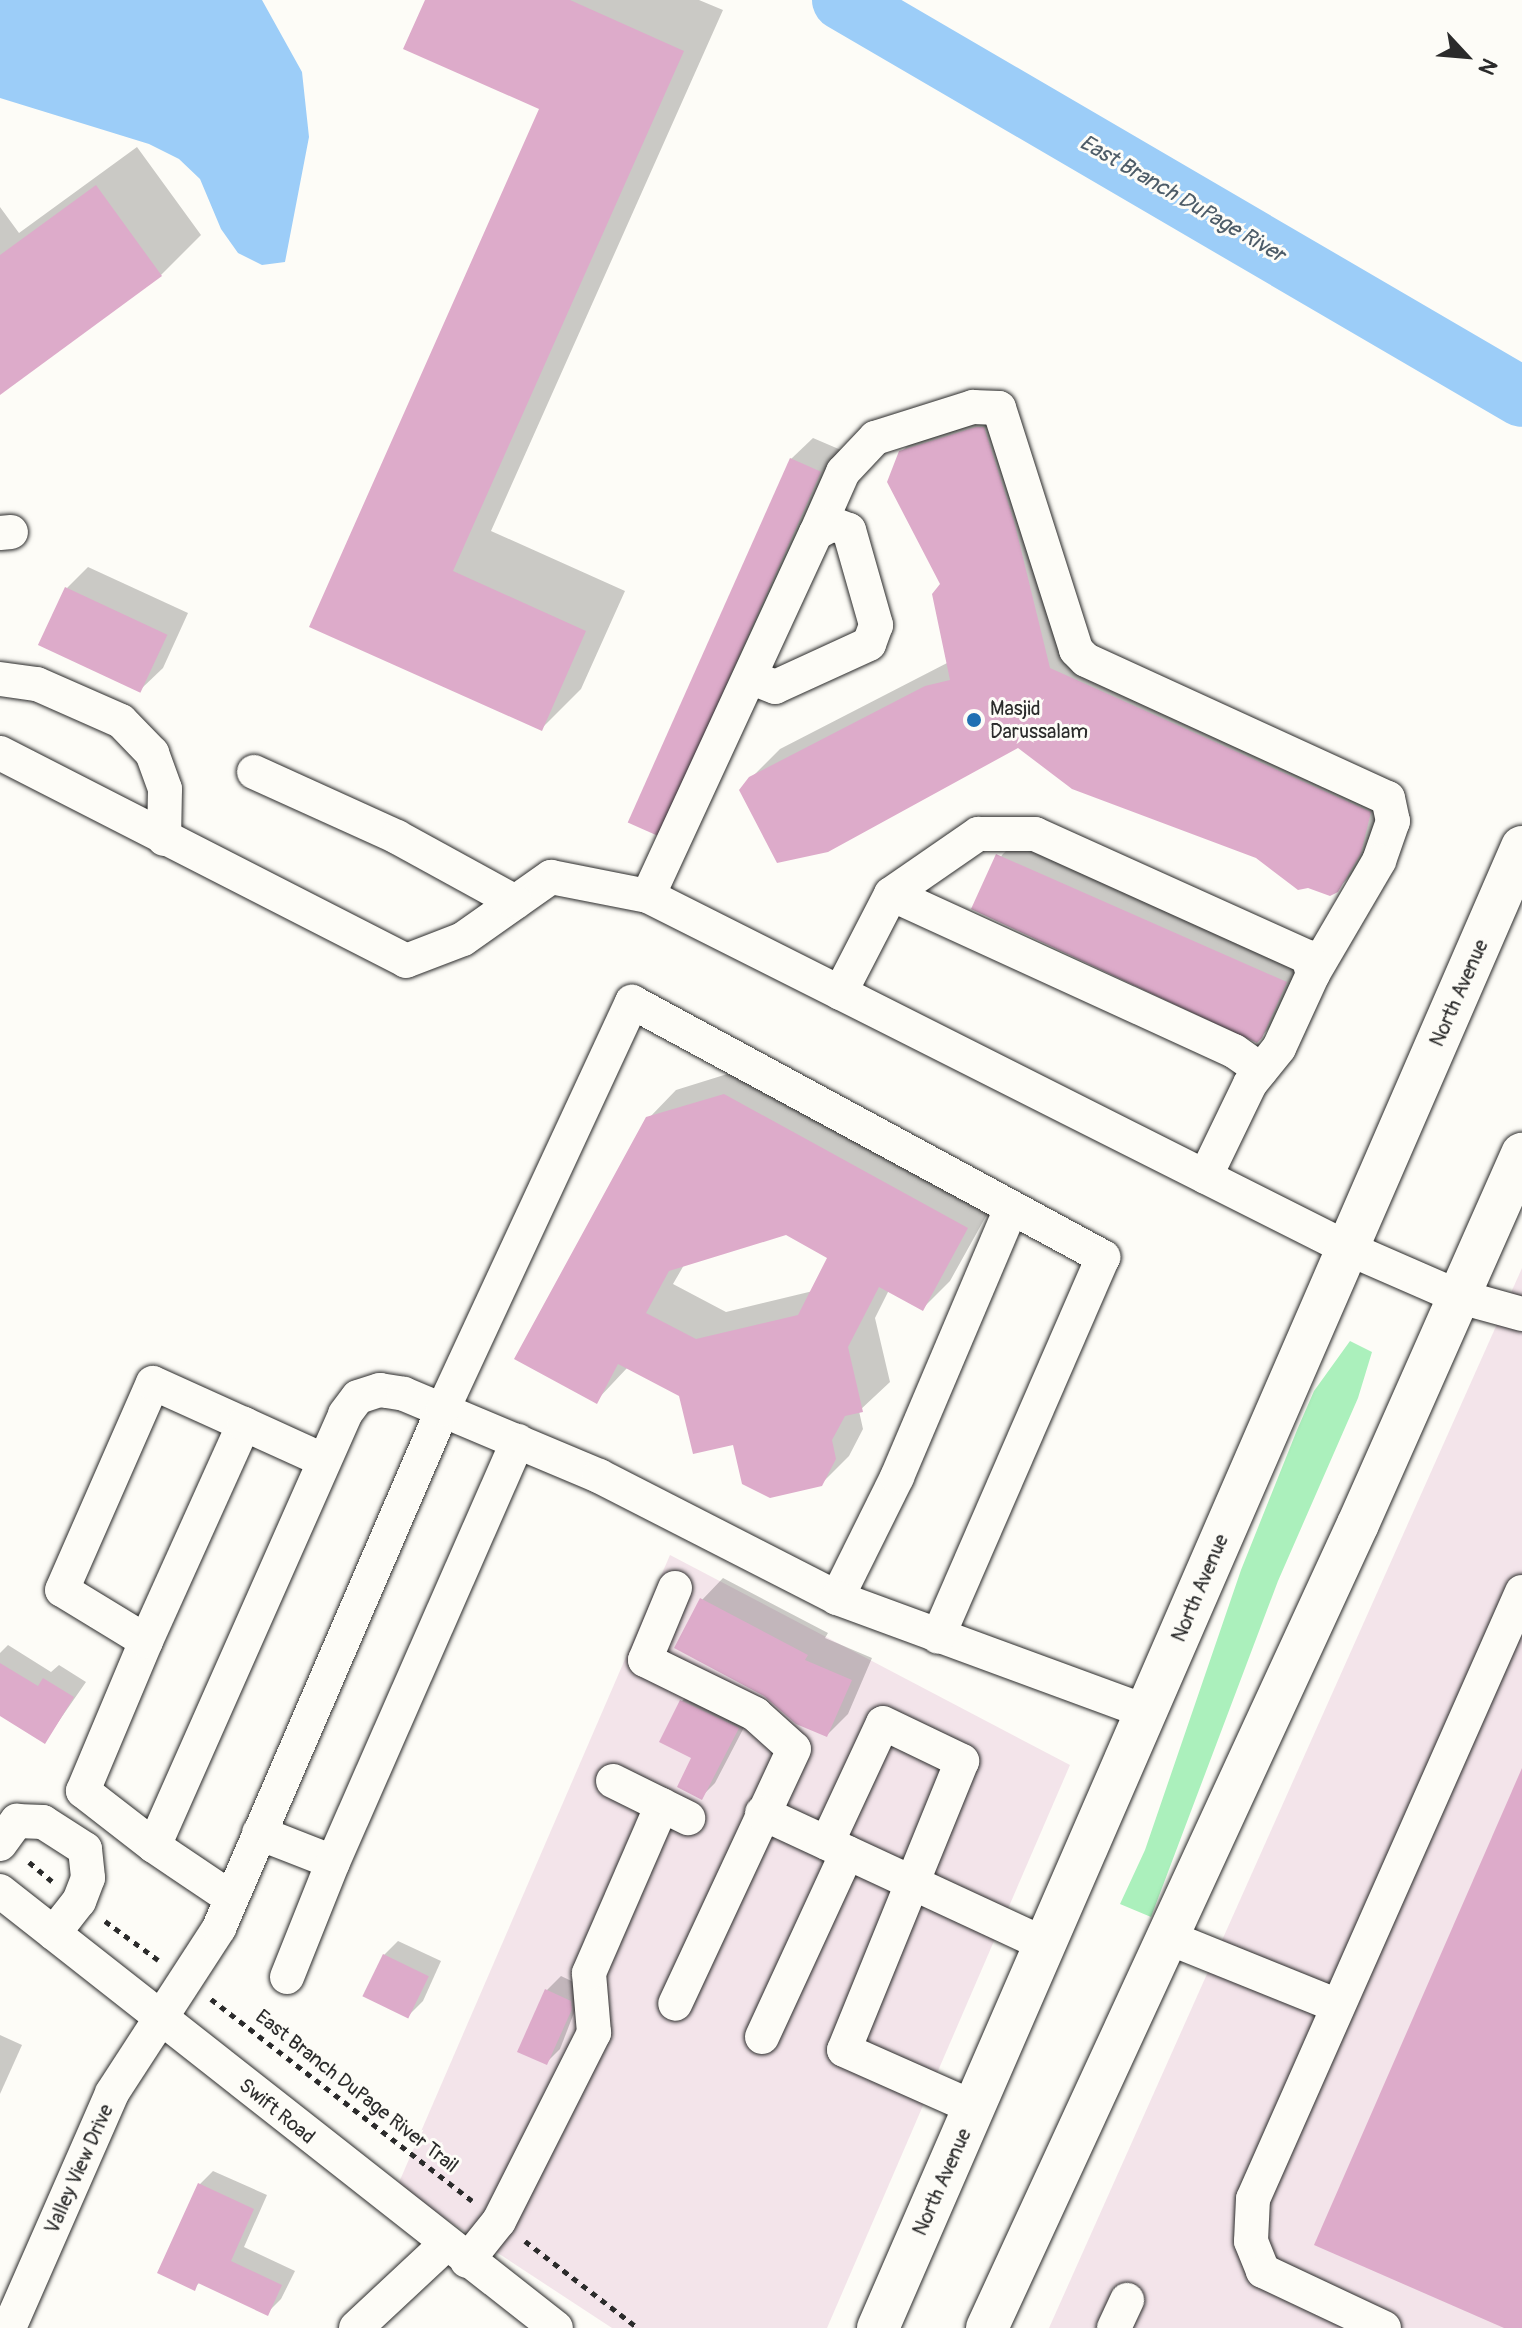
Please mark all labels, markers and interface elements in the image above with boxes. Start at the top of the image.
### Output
north arrow [1426,16,1506,96]
text: N [1472,54,1503,79]
water label: East Branch DuPage River [1075,129,1289,269]
place label: Masjid Darussalam [990,696,1088,743]
marker: Masjid Darussalam [965,711,983,729]
street label: North Avenue [1425,936,1493,1050]
street label: North Avenue [1167,1531,1233,1645]
street label: East Branch DuPage River Trail [251,2004,463,2178]
street label: Swift Road [234,2073,320,2149]
street label: Valley View Drive [40,2100,118,2238]
street label: North Avenue [908,2125,976,2239]

